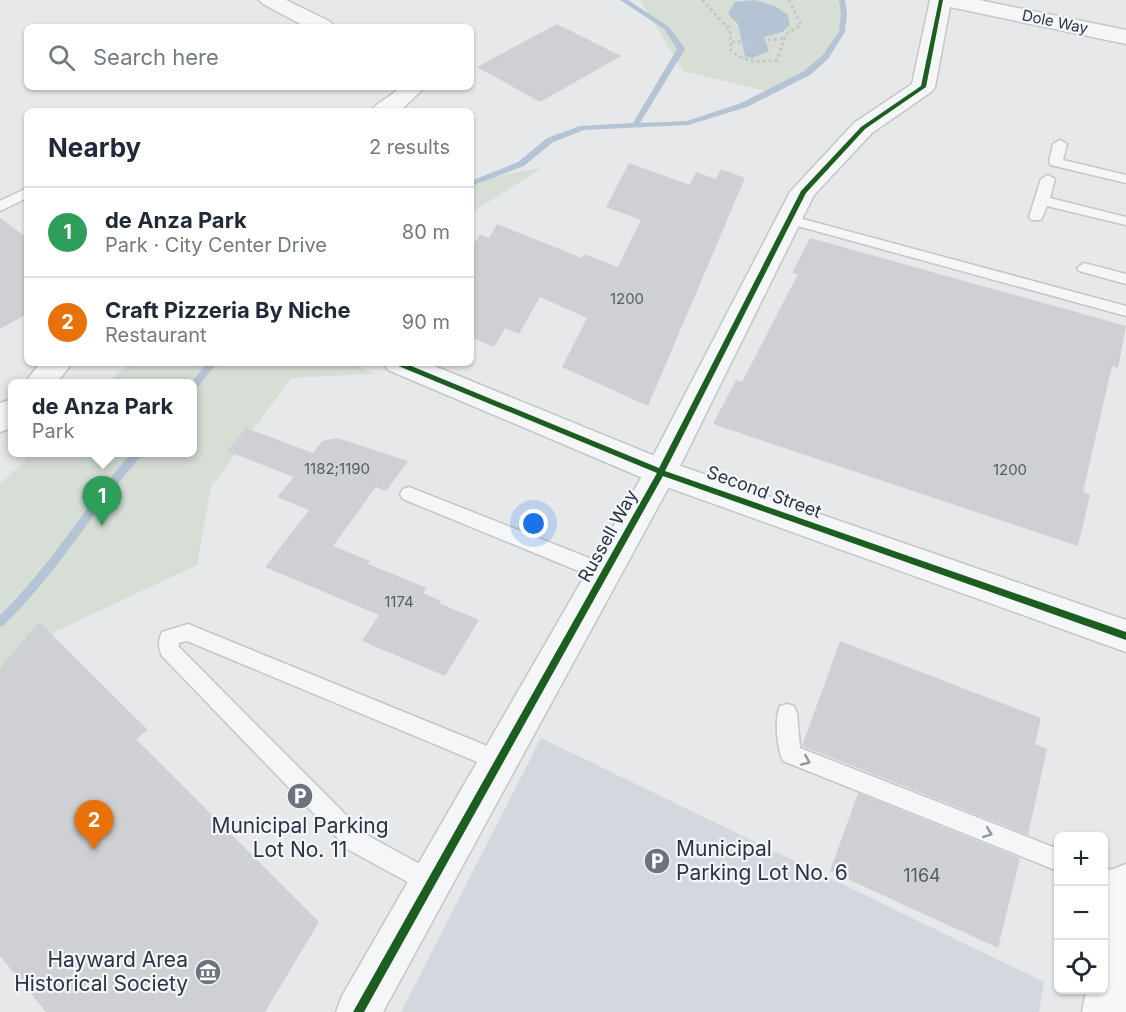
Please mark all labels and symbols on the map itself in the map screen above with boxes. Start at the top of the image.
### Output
street label: Dole Way [1020,5,1090,38]
house number: 1200 [610,289,644,308]
house number: 1182;1190 [304,459,370,478]
house number: 1200 [993,460,1027,479]
street label: Second Street [704,461,825,522]
pin: 1 [82,476,122,526]
street label: Russell Way [574,486,642,586]
your location [519,509,548,538]
house number: 1174 [384,592,414,611]
one-way arrow [800,754,811,766]
parking icon: Municipal Parking Lot No. 11 [285,781,315,811]
pin: 2 [74,800,113,850]
place label: Municipal Parking Lot No. 11 [211,813,389,862]
one-way arrow [981,826,992,838]
place label: Municipal Parking Lot No. 6 [676,836,848,885]
parking icon: Municipal Parking Lot No. 6 [642,846,672,876]
house number: 1164 [903,865,941,886]
place label: Hayward Area Historical Society [14,947,188,996]
museum icon: Hayward Area Historical Society [193,957,223,987]

